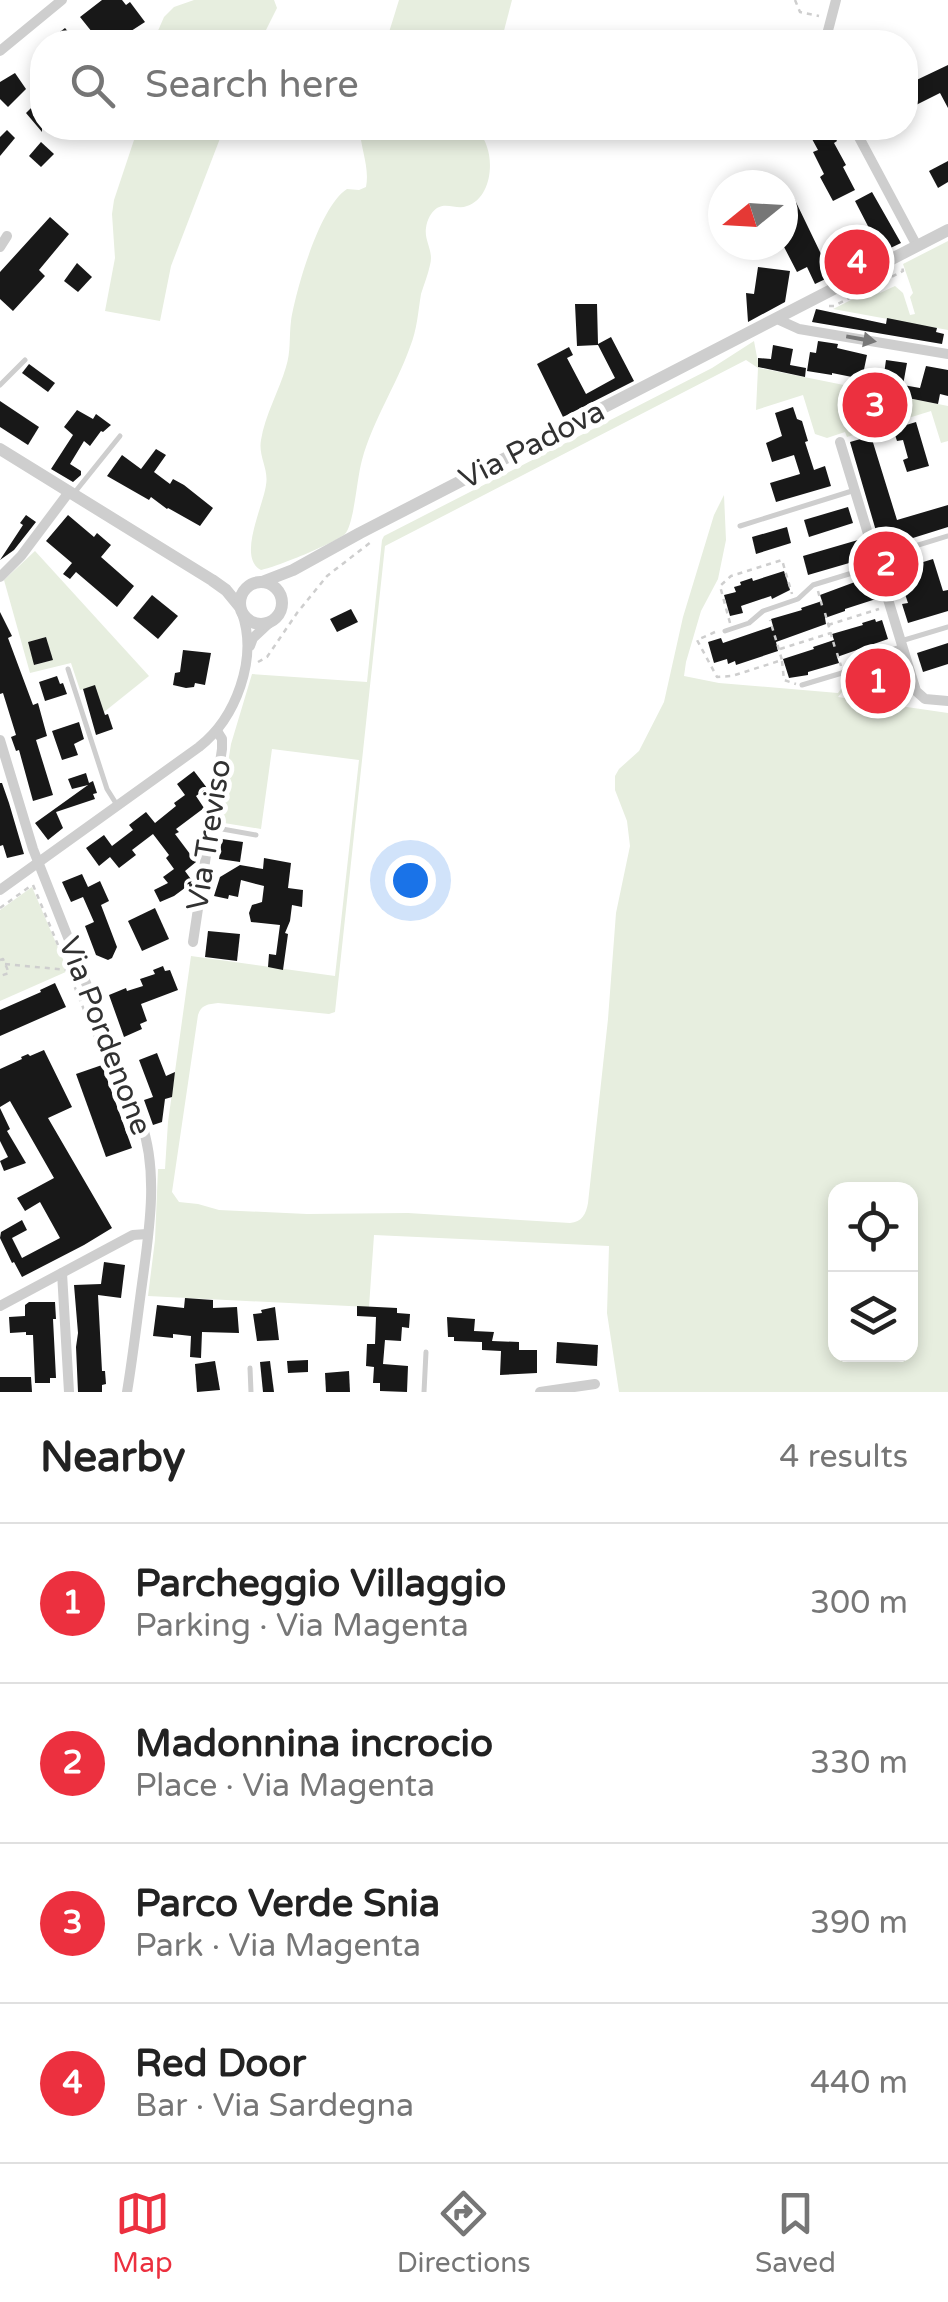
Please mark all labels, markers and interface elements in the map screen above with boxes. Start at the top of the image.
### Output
search box [30,30,918,140]
icon: search [65,58,120,113]
text: Search here [145,62,359,108]
north arrow [708,170,798,260]
pin: 4 [824,224,890,300]
one-way arrow [846,332,878,347]
pin: 3 [842,368,908,442]
street label: Via Padova [453,393,611,497]
pin: 2 [854,526,918,602]
pin: 1 [846,644,910,718]
street label: Via Treviso [179,757,239,913]
your location [385,855,436,906]
street label: Via Pordenone [50,932,160,1140]
map controls [828,1182,918,1362]
button: locate [828,1182,918,1272]
button: layers [828,1272,918,1362]
text: Nearby [40,1432,185,1483]
text: 4 results [779,1438,908,1476]
text: Parcheggio Villaggio [135,1561,506,1607]
text: 1 [62,1584,83,1622]
text: 300 m [810,1584,908,1622]
text: Parking · Via Magenta [135,1607,469,1645]
text: Madonnina incrocio [135,1721,493,1767]
text: 2 [62,1744,83,1782]
text: 330 m [810,1744,908,1782]
text: Place · Via Magenta [135,1767,435,1805]
text: Parco Verde Snia [135,1881,440,1927]
text: 3 [62,1904,83,1942]
text: 390 m [810,1904,908,1942]
text: Park · Via Magenta [135,1927,421,1965]
text: Red Door [135,2041,306,2087]
text: 4 [62,2064,83,2102]
text: 440 m [810,2064,908,2102]
text: Bar · Via Sardegna [135,2087,414,2125]
tab: Map [112,2186,173,2280]
tab: Directions [397,2186,531,2280]
tab: Saved [755,2186,836,2280]

